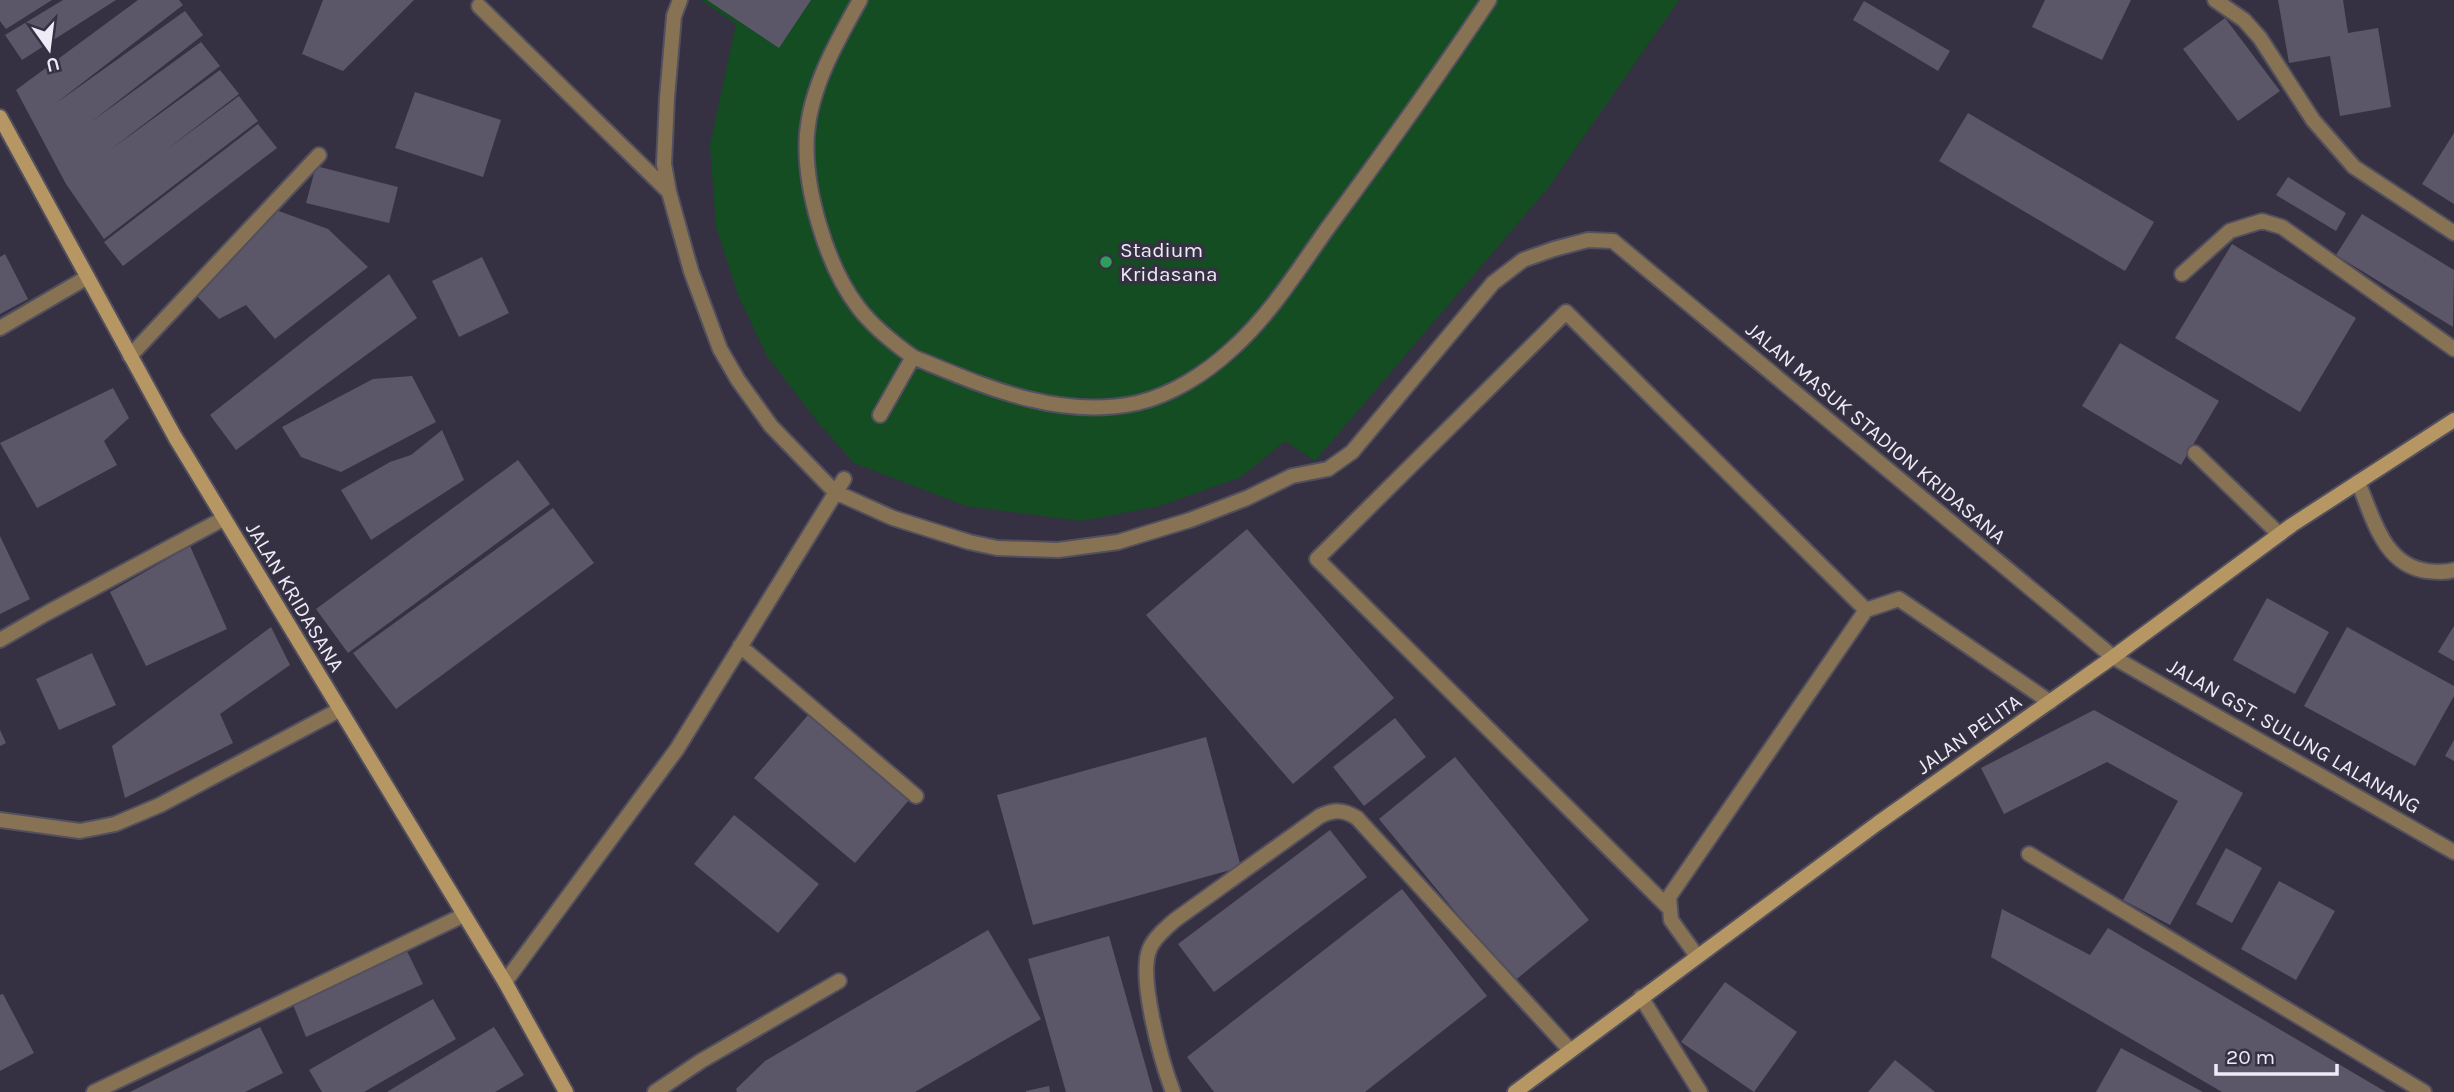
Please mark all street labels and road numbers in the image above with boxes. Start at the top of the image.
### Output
street label: JALAN MASUK STADION KRIDASANA [1741,317,2011,549]
street label: JALAN KRIDASANA [241,518,349,676]
street label: JALAN GST. SULUNG LALANANG [2163,654,2425,818]
street label: JALAN PELITA [1912,689,2026,779]

